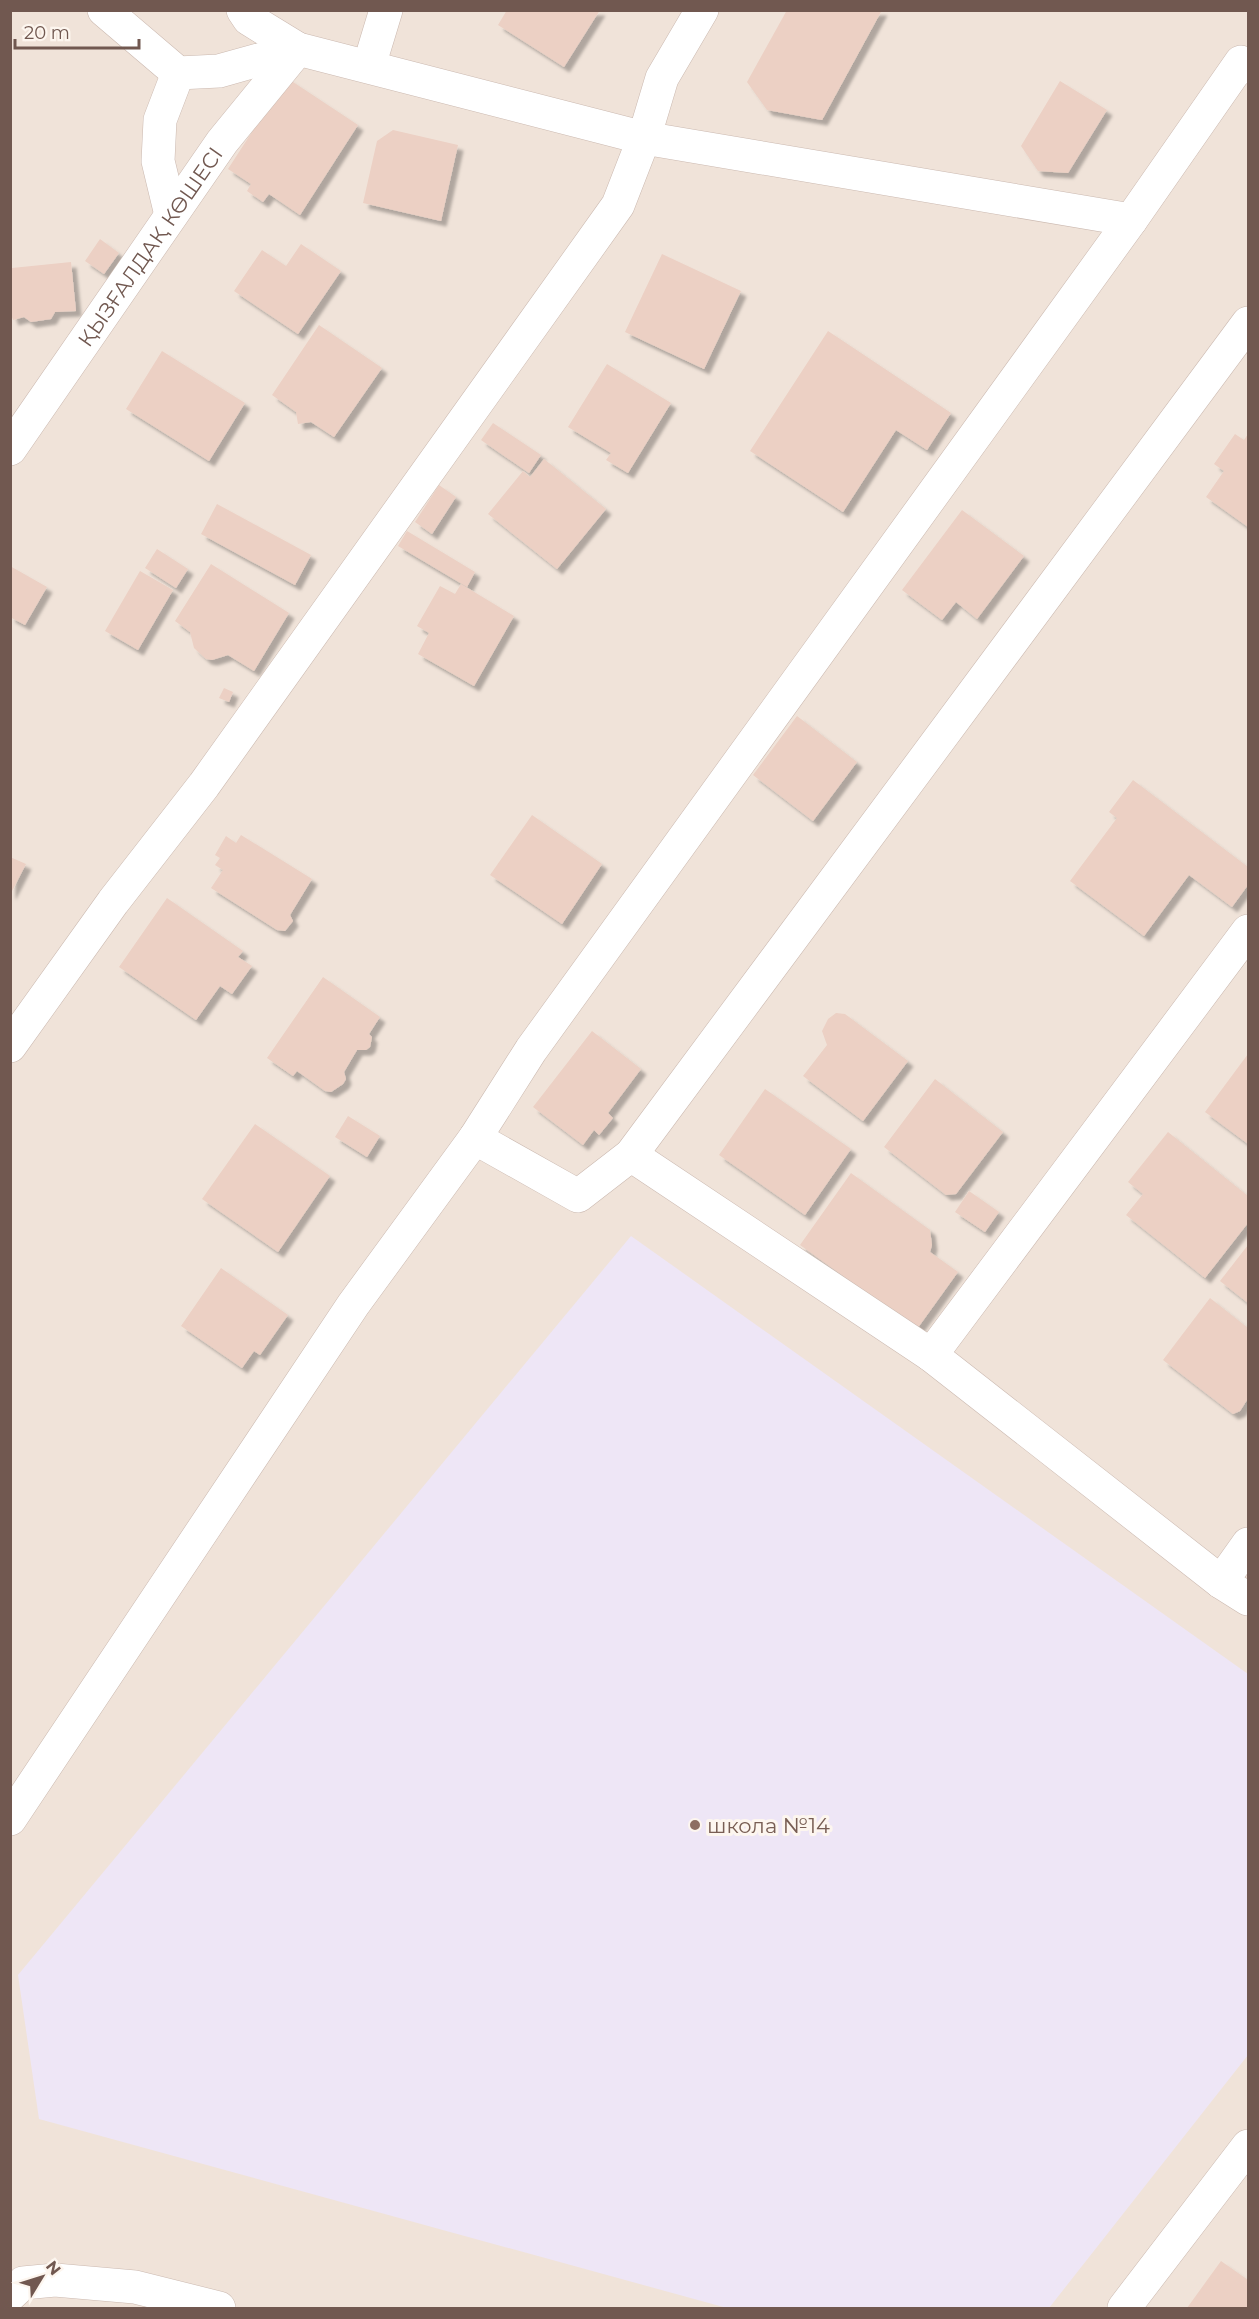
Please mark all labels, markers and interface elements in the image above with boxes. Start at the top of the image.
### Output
scale bar [15,12,140,50]
text: 20 m [24,22,70,44]
street label: ҚЫЗҒАЛДАҚ КӨШЕСІ [72,142,227,351]
place label: школа №14 [707,1813,830,1838]
marker: школа №14 [688,1818,702,1832]
north arrow [12,2247,72,2307]
text: N [42,2257,65,2279]

